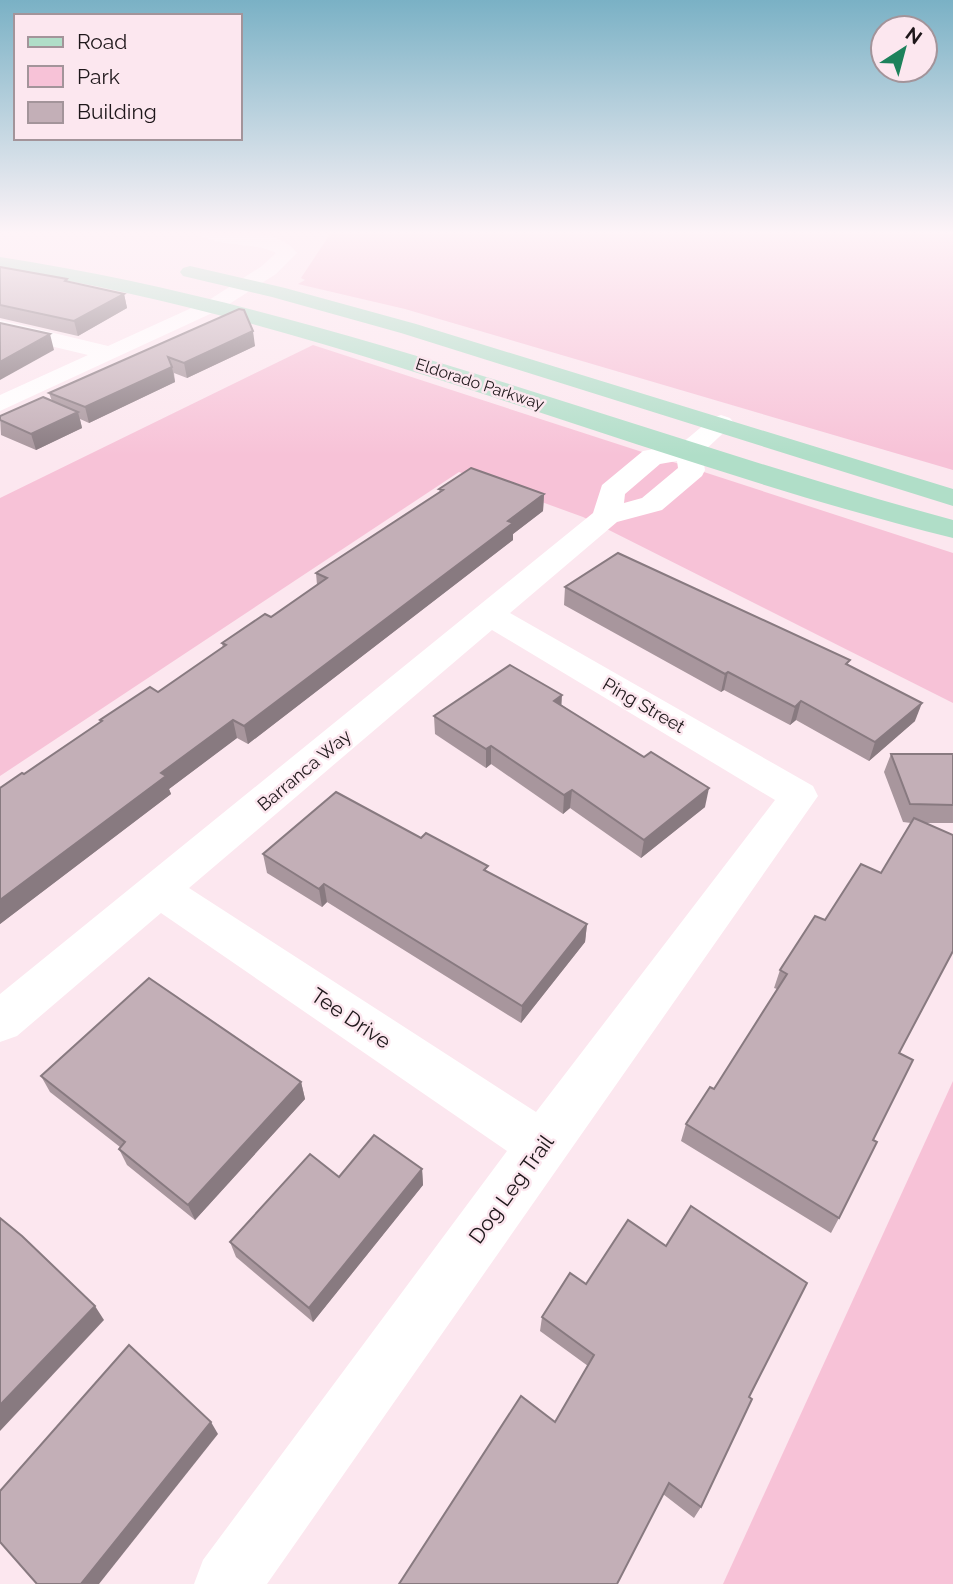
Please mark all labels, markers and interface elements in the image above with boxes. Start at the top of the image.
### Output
legend [14,14,242,140]
north arrow [869,14,939,84]
text: N [902,22,926,48]
text: Road [77,29,127,54]
text: Park [77,64,120,89]
text: Building [77,99,157,124]
street label: Eldorado Parkway [413,354,547,414]
street label: Ping Street [599,673,689,737]
street label: Barranca Way [253,725,355,815]
street label: Tee Drive [306,982,396,1054]
street label: Dog Leg Trail [463,1130,559,1248]

